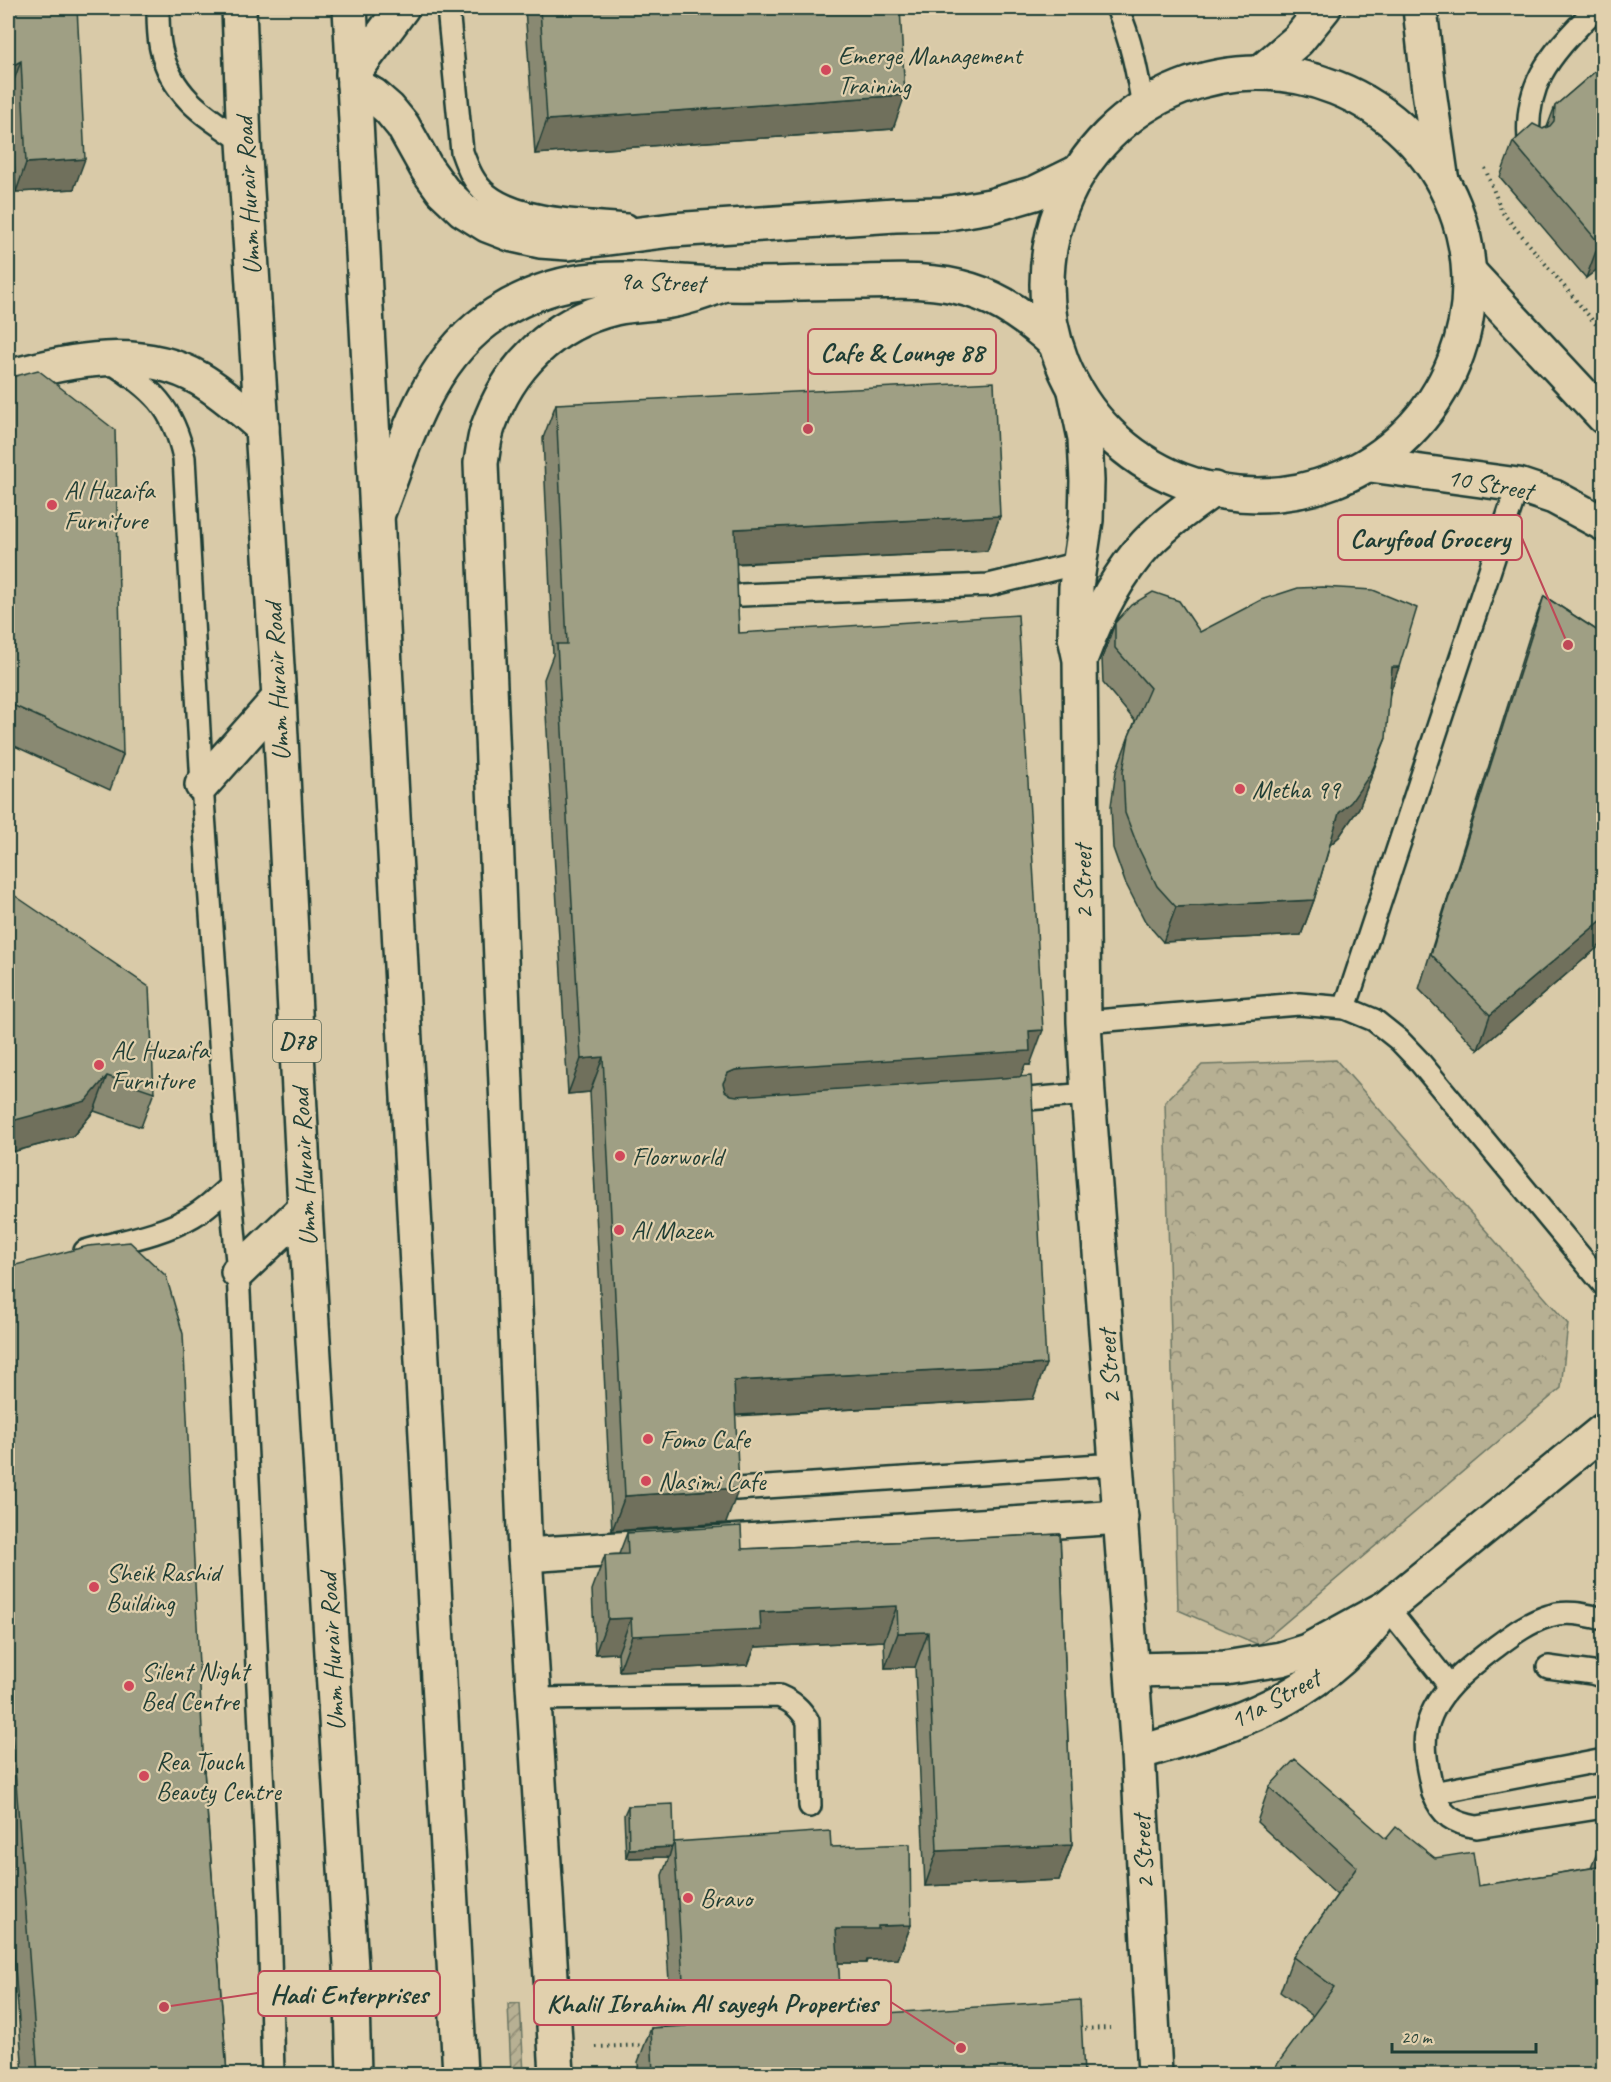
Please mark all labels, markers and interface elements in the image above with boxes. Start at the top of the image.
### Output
place label: Emerge Management Training [838,39,1024,102]
marker: Emerge Management Training [819,63,833,77]
street label: Umm Hurair Road [227,112,269,276]
street label: 9a Street [618,264,709,300]
callout: Cafe & Lounge 88 [808,329,996,374]
text: Cafe & Lounge 88 [820,335,987,369]
street label: 10 Street [1445,460,1539,508]
place label: Al Huzaifa Furniture [64,474,156,537]
marker: Al Huzaifa Furniture [45,498,59,512]
callout: Caryfood Grocery [1338,515,1522,560]
text: Caryfood Grocery [1350,521,1513,555]
street label: Umm Hurair Road [256,598,298,762]
place label: Metha 99 [1252,773,1342,806]
marker: Metha 99 [1233,782,1247,796]
street label: 2 Street [1066,841,1100,920]
road number: D78 [273,1020,321,1062]
place label: AL Huzaifa Furniture [111,1034,210,1097]
marker: AL Huzaifa Furniture [92,1058,106,1072]
street label: Umm Hurair Road [283,1083,325,1247]
place label: Floorworld [632,1140,727,1173]
marker: Floorworld [613,1149,627,1163]
place label: Al Mazen [631,1214,714,1247]
marker: Al Mazen [612,1223,626,1237]
street label: 2 Street [1090,1325,1128,1405]
place label: Fomo Cafe [660,1423,752,1456]
marker: Fomo Cafe [641,1432,655,1446]
place label: Nasimi Cafe [658,1465,767,1498]
marker: Nasimi Cafe [639,1474,653,1488]
place label: Sheik Rashid Building [106,1556,224,1619]
street label: Umm Hurair Road [311,1568,353,1732]
marker: Sheik Rashid Building [87,1580,101,1594]
place label: Silent Night Bed Centre [141,1655,252,1718]
street label: 11a Street [1224,1660,1329,1736]
marker: Silent Night Bed Centre [122,1679,136,1693]
place label: Rea Touch Beauty Centre [156,1745,282,1808]
marker: Rea Touch Beauty Centre [137,1769,151,1783]
street label: 2 Street [1124,1810,1161,1890]
place label: Bravo [700,1882,755,1915]
marker: Bravo [681,1891,695,1905]
callout: Hadi Enterprises [258,1971,440,2016]
text: Hadi Enterprises [270,1977,430,2011]
callout: Khalil Ibrahim Al sayegh Properties [534,1980,891,2025]
text: Khalil Ibrahim Al sayegh Properties [546,1986,880,2020]
scale bar [1392,2016,1536,2054]
text: 20 m [1401,2026,1434,2048]

